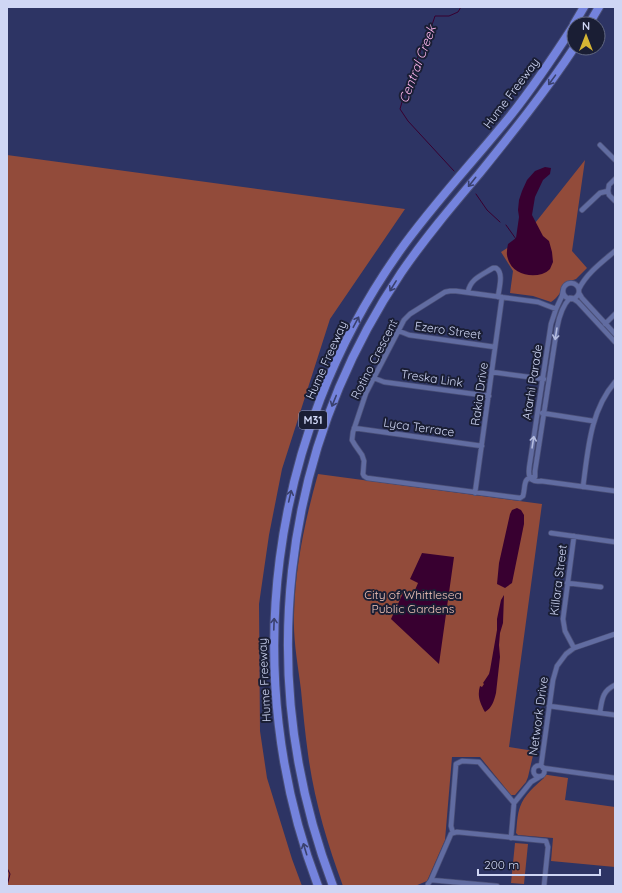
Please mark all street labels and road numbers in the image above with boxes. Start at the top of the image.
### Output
street label: Hume Freeway [480,55,542,131]
street label: Rotino Crescent [347,316,401,402]
street label: Hume Freeway [302,318,350,402]
street label: Ezero Street [414,318,482,342]
street label: Atarhi Parade [519,343,545,421]
street label: Rakia Drive [467,361,491,427]
street label: Treska Link [400,366,464,390]
road number: M31 [299,411,327,429]
street label: Lyca Terrace [383,415,456,439]
street label: Killara Street [546,544,570,616]
street label: Hume Freeway [254,638,274,722]
street label: Network Drive [525,675,551,756]

